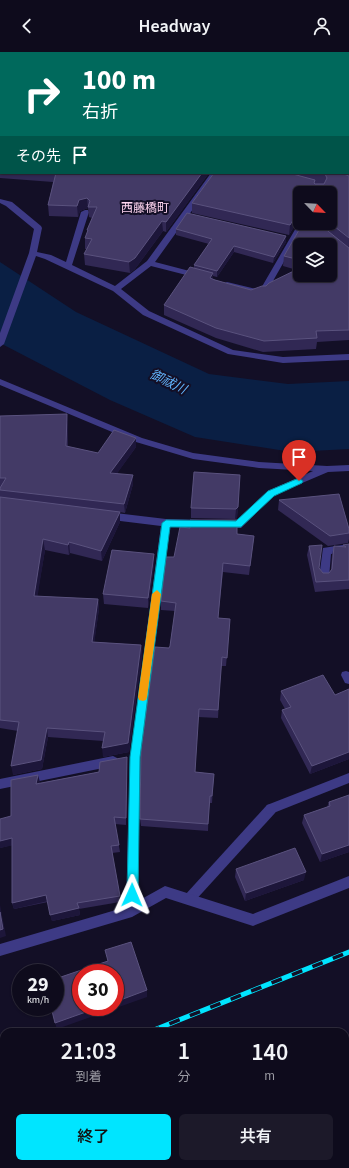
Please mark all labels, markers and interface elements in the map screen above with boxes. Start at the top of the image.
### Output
text: Headway [139,14,210,39]
icon: back [16,15,38,37]
icon: person [311,15,333,37]
text: 100 m [82,60,156,100]
icon: right [16,68,68,120]
text: 右折 [82,100,118,125]
icon: arrive [69,144,91,166]
text: その先 [16,146,61,167]
north arrow [293,186,337,230]
map controls [293,186,337,282]
district label: 西藤橋町 [121,200,169,217]
button: layers [293,238,337,282]
water label: 御祓川 [147,365,191,400]
pin [282,440,316,481]
icon: arrive [288,446,310,468]
position arrow [111,874,153,916]
speed limit sign: 30 [72,964,124,1016]
text: 29 [27,971,49,999]
text: km/h [27,993,49,1007]
text: 21:03 [61,1034,117,1069]
text: 1 [178,1034,190,1069]
text: 140 [251,1035,288,1070]
text: m [264,1067,275,1085]
text: 到着 [76,1068,102,1086]
text: 分 [177,1068,190,1086]
button: 終了 [16,1114,171,1160]
button: 共有 [179,1114,333,1160]

